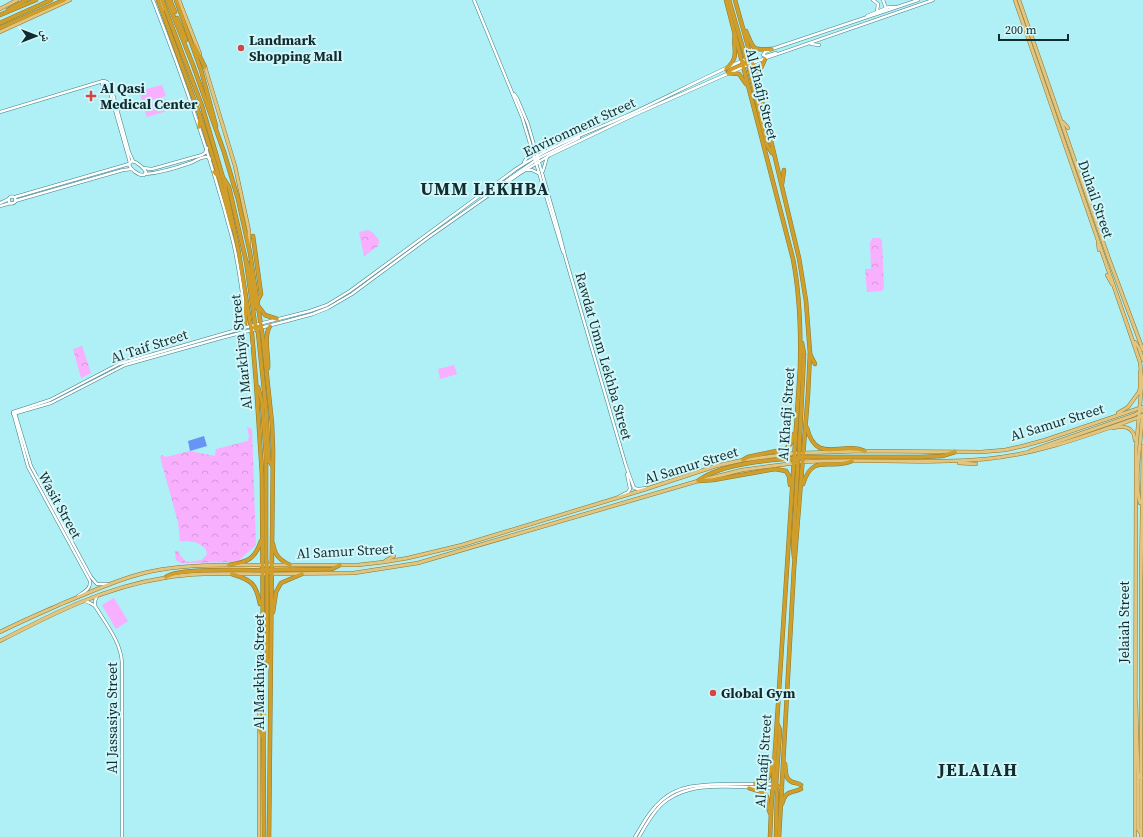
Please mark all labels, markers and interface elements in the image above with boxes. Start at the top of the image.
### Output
north arrow [16,16,56,56]
scale bar [999,16,1068,42]
text: 200 m [1005,22,1037,38]
text: ش [38,30,53,42]
place label: Landmark Shopping Mall [249,30,343,66]
marker: Landmark Shopping Mall [236,43,246,53]
street label: Al Khafji Street [741,46,783,142]
place label: Al Qasi Medical Center [100,78,198,114]
marker: Al Qasi Medical Center [85,90,97,102]
street label: Environment Street [520,92,639,162]
street label: Duhail Street [1073,157,1119,241]
district label: UMM LEKHBA [420,176,550,201]
street label: Rawdat Umm Lekhba Street [570,270,638,443]
street label: Al Markhiya Street [225,293,257,410]
street label: Al Taif Street [108,324,191,368]
street label: Al Khafji Street [773,366,799,461]
street label: Al Samur Street [1008,398,1107,446]
street label: Al Samur Street [642,441,741,489]
street label: Wasit Street [33,468,87,543]
street label: Al Samur Street [296,538,394,564]
street label: Jelaiah Street [1114,580,1134,664]
street label: Al Markhiya Street [249,614,269,730]
street label: Al Jassasiya Street [102,662,122,774]
place label: Global Gym [721,683,796,703]
marker: Global Gym [708,688,718,698]
street label: Al Khafji Street [750,713,776,808]
district label: JELAIAH [937,757,1018,782]

